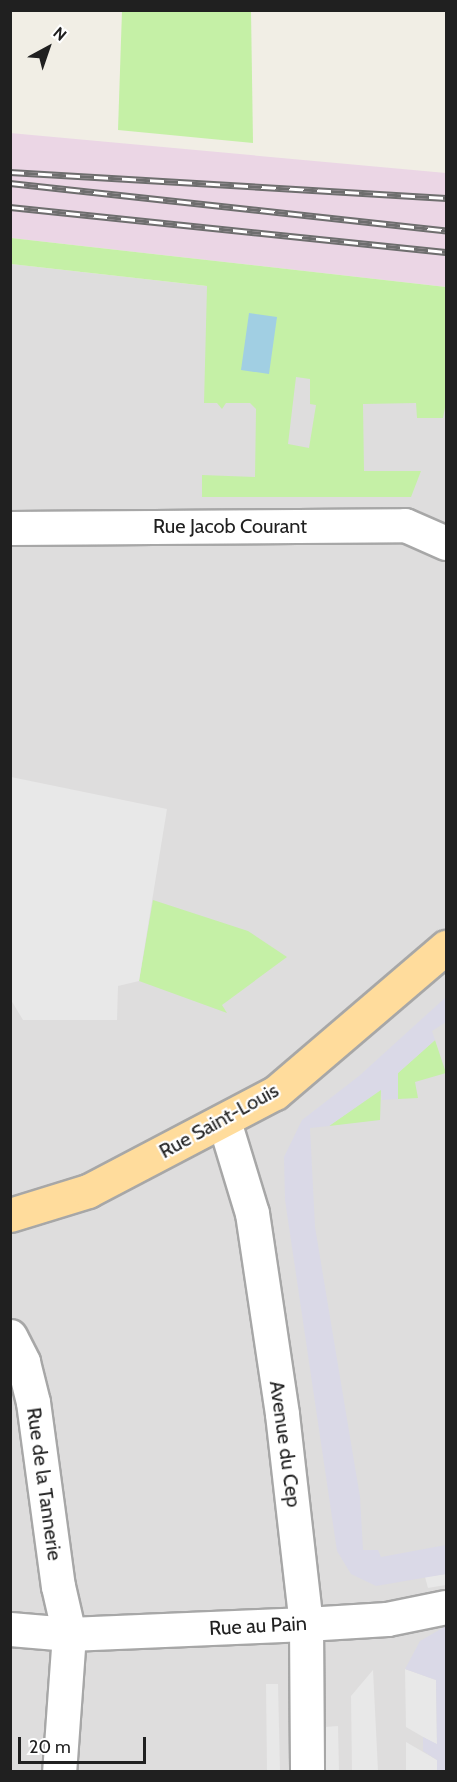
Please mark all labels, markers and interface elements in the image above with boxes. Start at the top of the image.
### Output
north arrow [18,18,78,78]
text: N [49,23,70,45]
street label: Rue Jacob Courant [153,514,307,538]
street label: Rue Saint-Louis [155,1078,283,1164]
street label: Avenue du Cep [264,1379,306,1509]
street label: Rue de la Tannerie [21,1406,67,1562]
street label: Rue au Pain [209,1611,307,1641]
scale bar [21,1725,148,1763]
text: 20 m [29,1736,71,1758]

